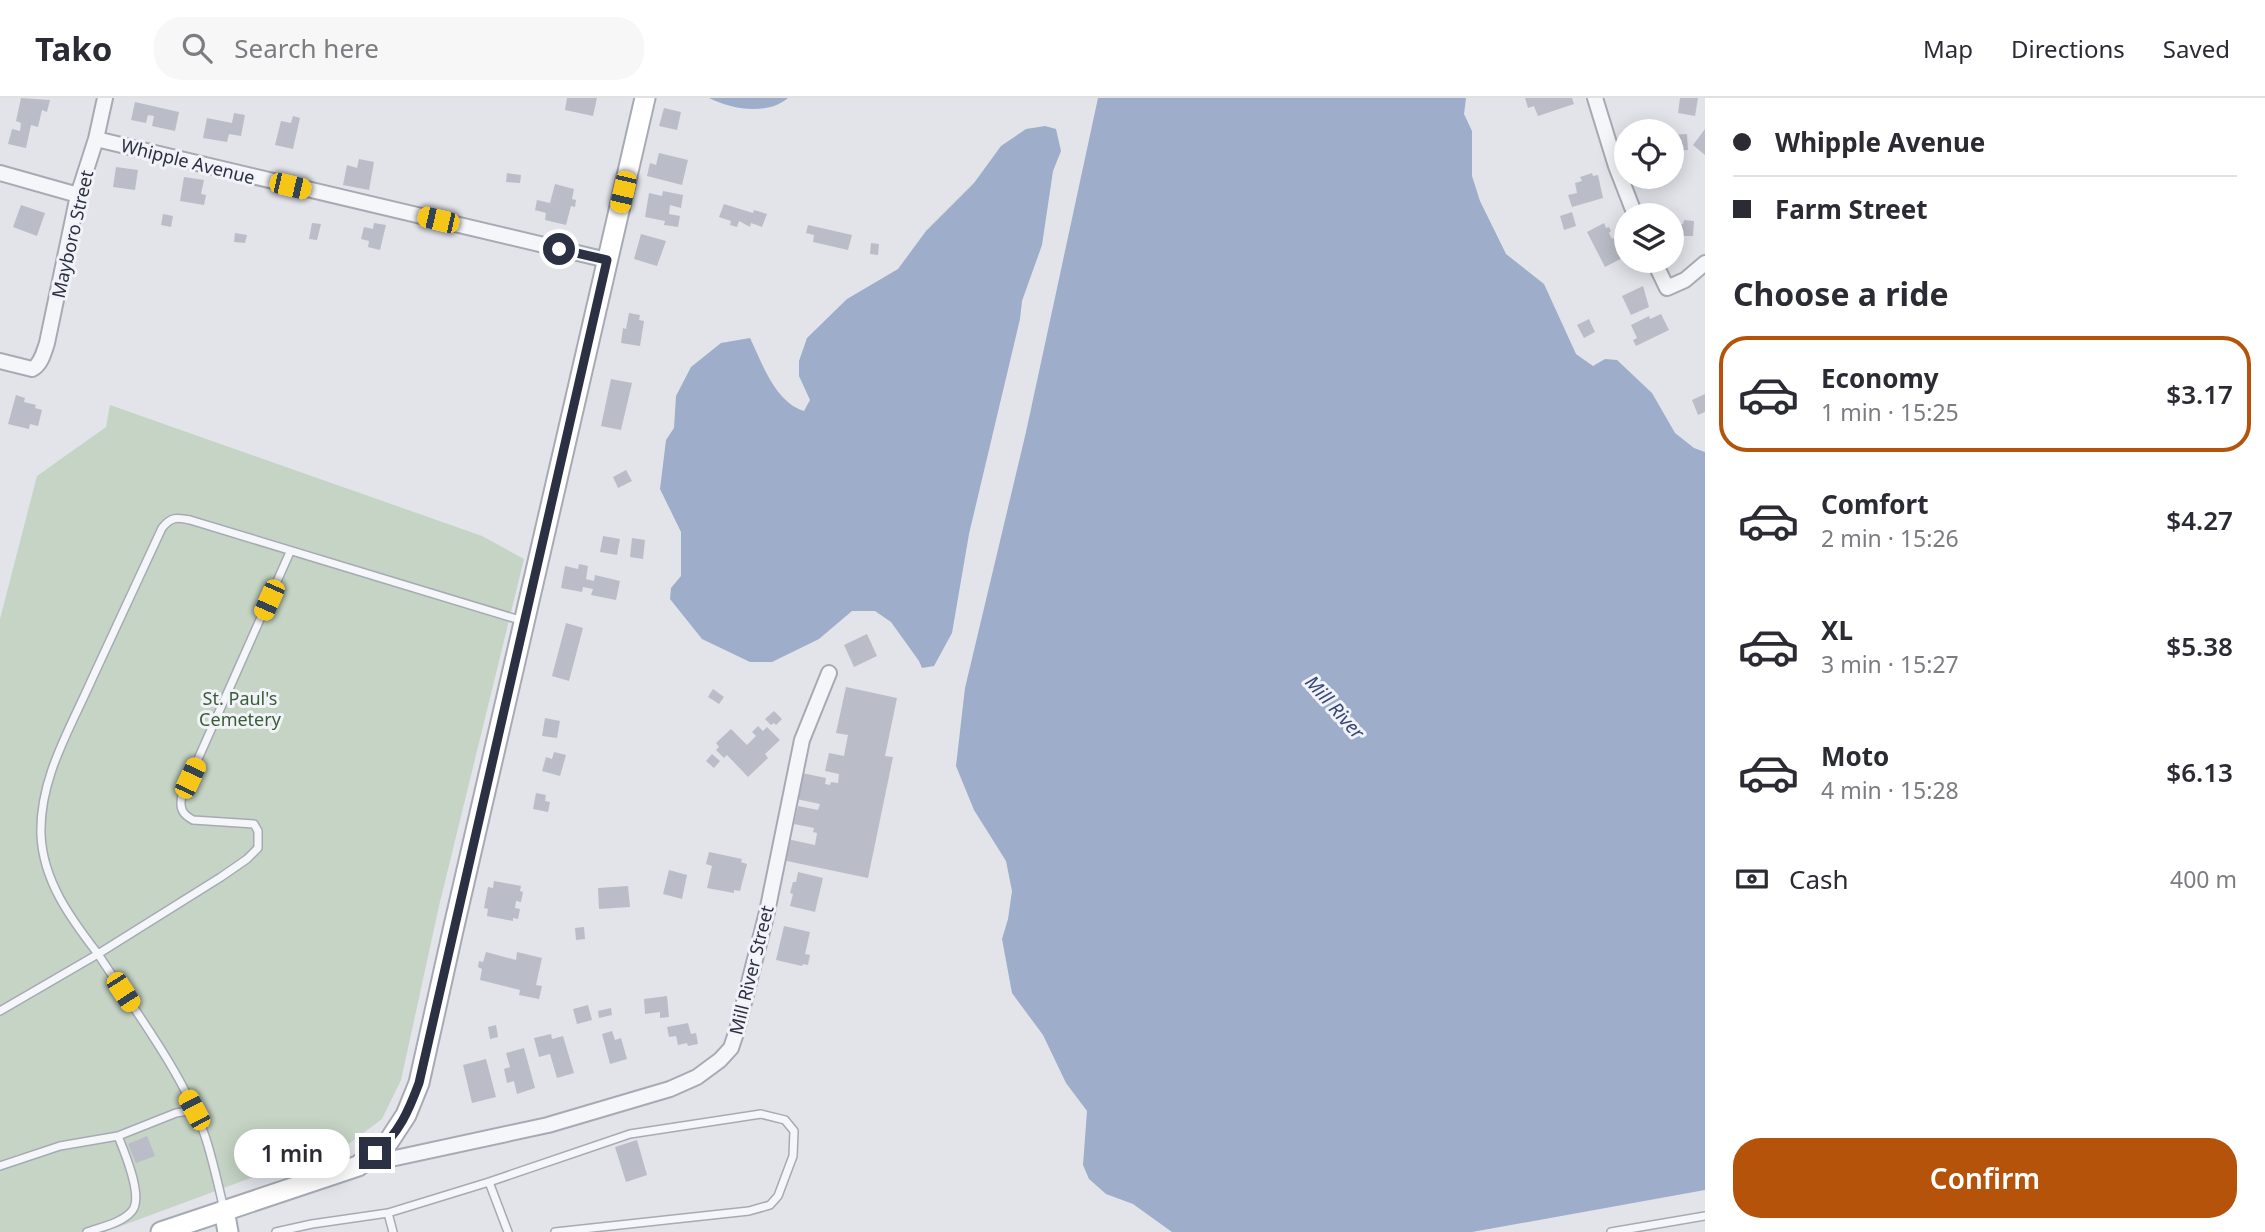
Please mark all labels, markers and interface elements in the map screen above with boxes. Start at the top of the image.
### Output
search box [154,17,644,80]
text: Tako [35,26,112,71]
icon: search [178,29,216,67]
text: Search here [234,30,379,66]
text: Map [1923,32,1973,65]
text: Directions [2011,32,2125,65]
text: Saved [2163,32,2230,65]
map controls [1614,119,1684,273]
button: locate [1614,119,1684,189]
text: Whipple Avenue [1775,124,1985,160]
street label: Whipple Avenue [118,133,258,189]
street label: Mayboro Street [46,167,98,300]
car [609,169,638,215]
car [268,171,313,201]
text: Farm Street [1775,191,1928,227]
button: layers [1614,203,1684,273]
car [416,205,461,235]
route start [543,233,575,265]
text: Choose a ride [1733,272,1949,315]
text: Economy [1821,360,1939,396]
icon: car [1737,363,1800,426]
text: $3.17 [2166,376,2233,412]
text: 1 min · 15:25 [1821,396,1959,428]
text: Comfort [1821,486,1929,522]
icon: car [1737,489,1800,552]
text: $4.27 [2166,502,2233,538]
text: 2 min · 15:26 [1821,522,1959,554]
car [251,577,288,623]
text: XL [1821,612,1853,648]
icon: car [1737,615,1800,678]
text: $5.38 [2166,628,2233,664]
text: 3 min · 15:27 [1821,648,1959,680]
water label: Mill River [1299,670,1371,745]
park label: St. Paul's Cemetery [199,686,282,731]
text: Moto [1821,738,1889,774]
icon: car [1737,741,1800,804]
text: $6.13 [2166,754,2233,790]
car [172,755,209,801]
text: 4 min · 15:28 [1821,774,1959,806]
icon: cash [1733,860,1771,898]
text: Cash [1789,861,1849,897]
text: 400 m [2170,863,2237,895]
street label: Mill River Street [723,902,779,1037]
car [103,969,144,1015]
car [175,1087,214,1133]
callout: 1 min [235,1128,350,1178]
text: 1 min [261,1137,323,1169]
route end [359,1137,391,1169]
button: Confirm [1733,1138,2237,1218]

